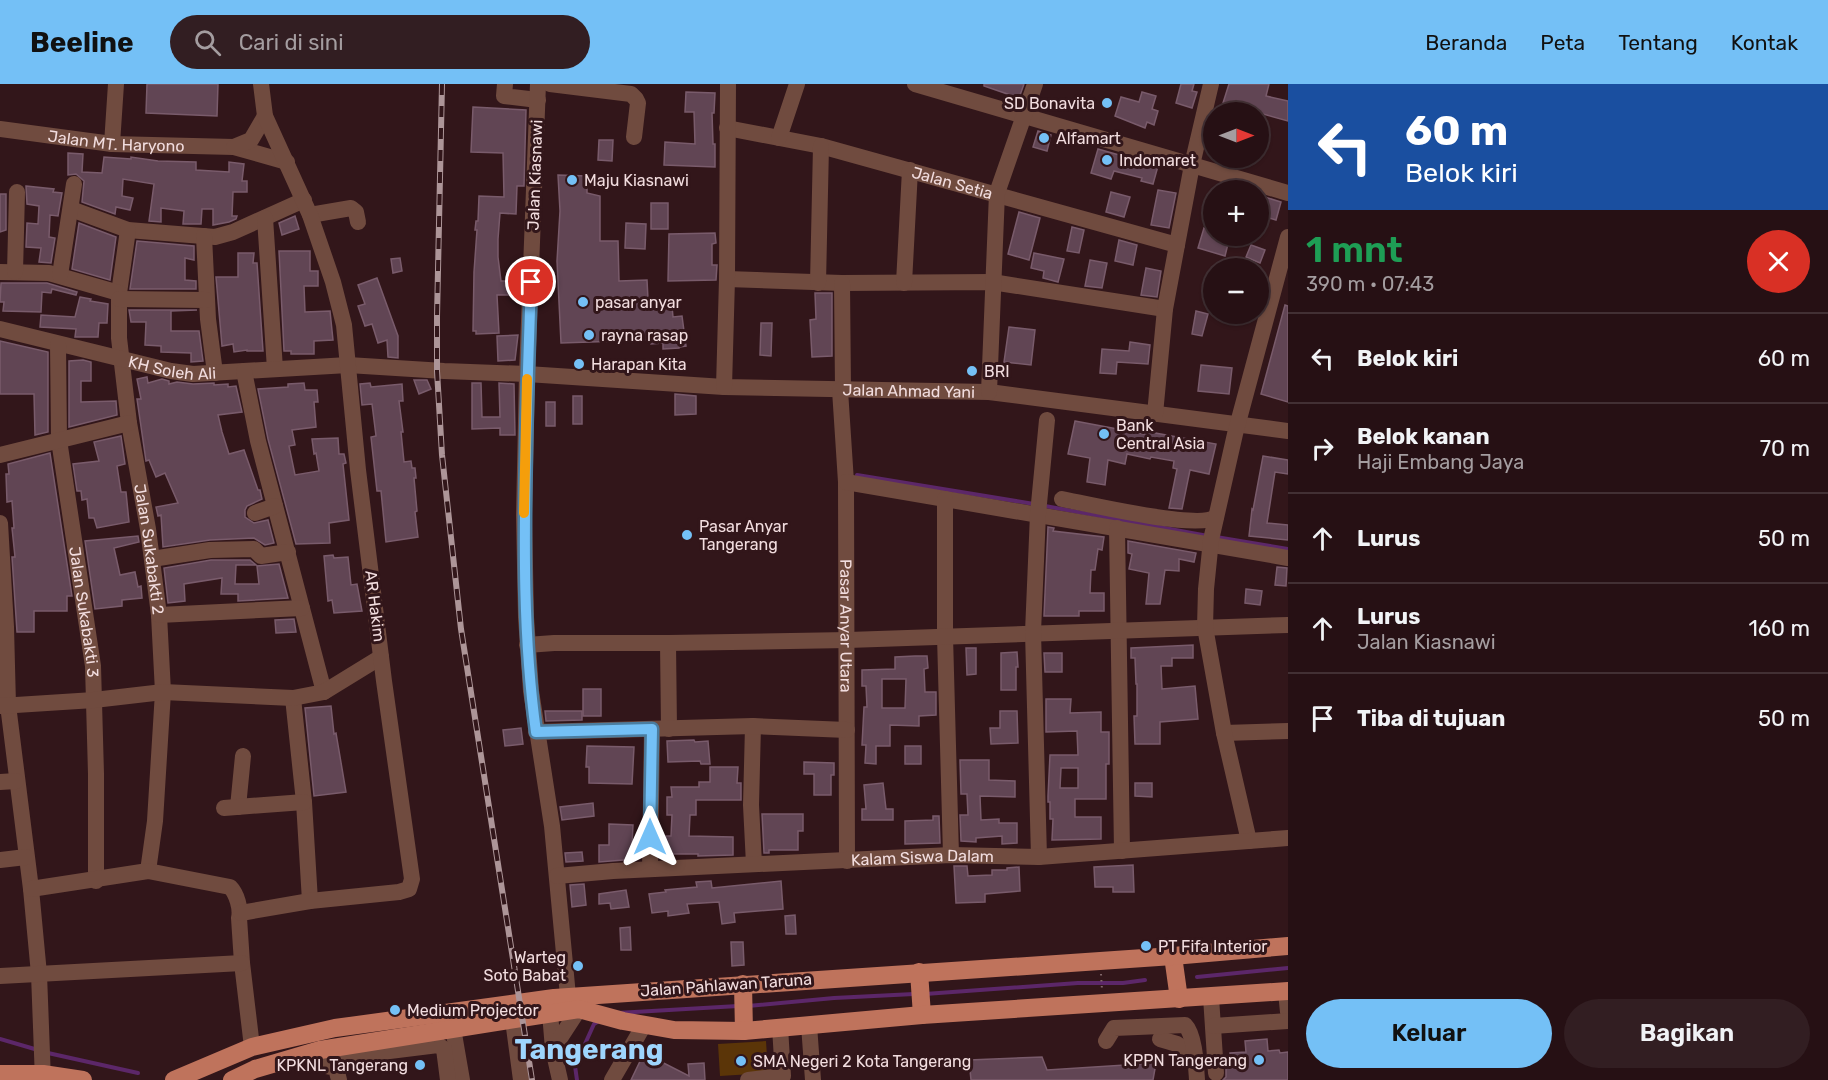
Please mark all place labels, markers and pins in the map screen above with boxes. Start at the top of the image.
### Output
place label: SD Bonavita [1004,94,1095,113]
marker: SD Bonavita [1100,96,1114,110]
place label: Alfamart [1056,129,1121,148]
marker: Alfamart [1037,131,1051,145]
place label: Indomaret [1119,151,1196,170]
marker: Indomaret [1100,153,1114,167]
place label: Maju Kiasnawi [584,171,689,190]
marker: Maju Kiasnawi [565,173,579,187]
pin [505,256,556,307]
place label: pasar anyar [595,293,682,312]
marker: pasar anyar [576,295,590,309]
place label: rayna rasap [601,326,688,345]
marker: rayna rasap [582,328,596,342]
place label: Harapan Kita [591,355,687,374]
marker: Harapan Kita [572,357,586,371]
place label: BRI [984,362,1010,381]
marker: BRI [965,364,979,378]
place label: Bank Central Asia [1116,416,1205,453]
marker: Bank Central Asia [1097,427,1111,441]
place label: Pasar Anyar Tangerang [699,517,788,554]
marker: Pasar Anyar Tangerang [680,528,694,542]
place label: PT Fifa Interior [1158,937,1267,956]
marker: PT Fifa Interior [1139,939,1153,953]
place label: Warteg Soto Babat [484,948,566,985]
marker: Warteg Soto Babat [571,959,585,973]
place label: Medium Projector [407,1001,539,1020]
marker: Medium Projector [388,1003,402,1017]
place label: KPPN Tangerang [1123,1051,1247,1070]
place label: SMA Negeri 2 Kota Tangerang [753,1052,971,1071]
marker: KPPN Tangerang [1252,1053,1266,1067]
marker: SMA Negeri 2 Kota Tangerang [734,1054,748,1068]
place label: KPKNL Tangerang [276,1056,408,1075]
marker: KPKNL Tangerang [413,1058,427,1072]

